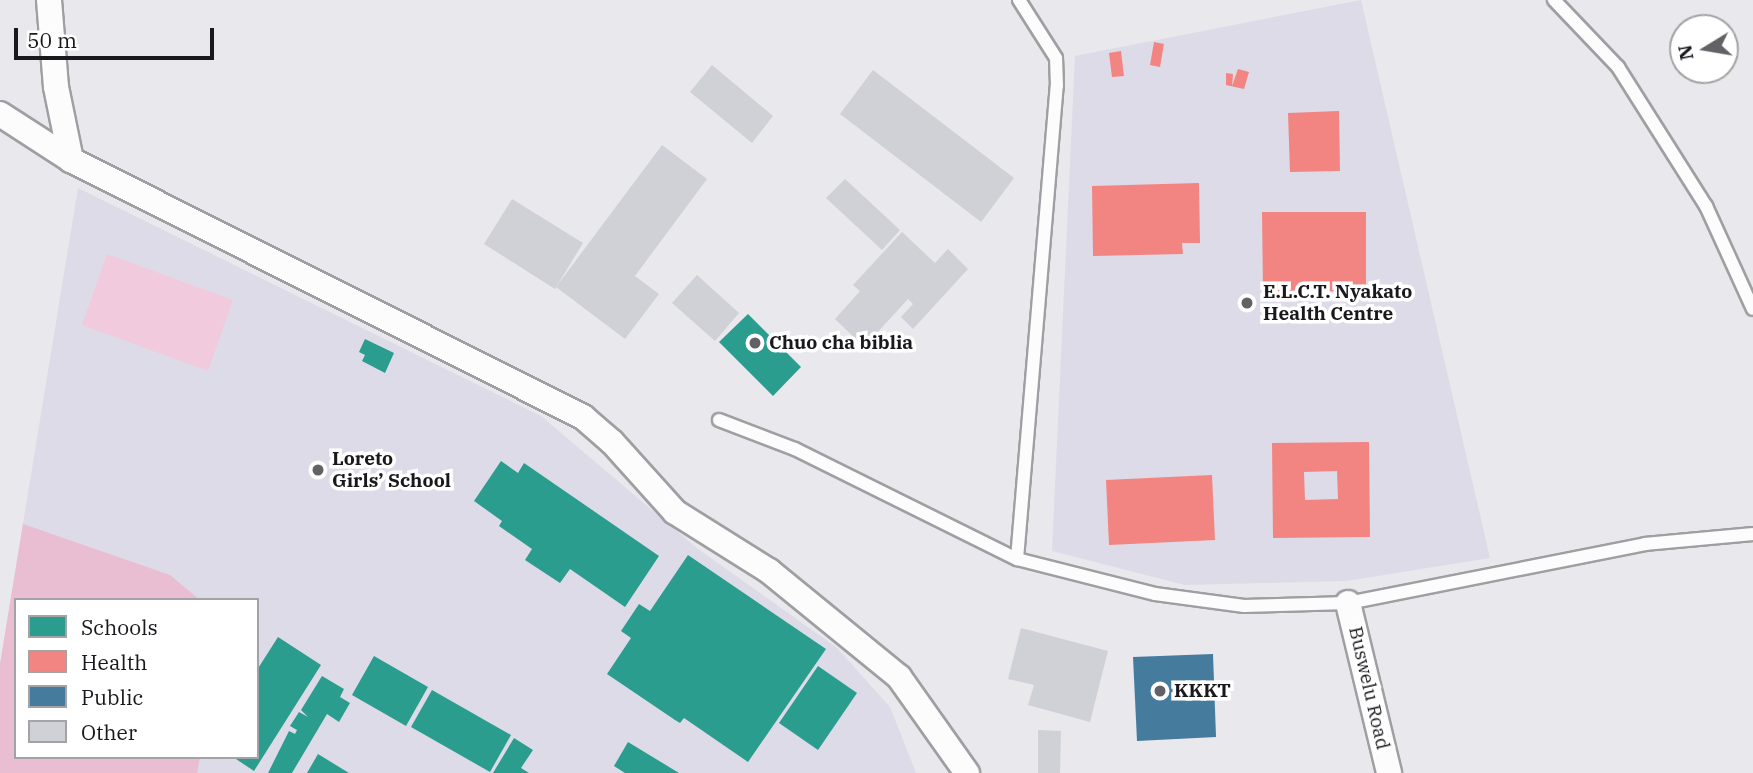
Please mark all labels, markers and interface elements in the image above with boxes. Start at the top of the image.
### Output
scale bar [18,14,217,58]
north arrow [1669,14,1739,84]
text: 50 m [27,26,77,54]
text: N [1672,43,1699,62]
place label: E.L.C.T. Nyakato Health Centre [1263,281,1412,325]
marker: E.L.C.T. Nyakato Health Centre [1237,293,1257,313]
place label: Chuo cha biblia [769,332,913,354]
marker: Chuo cha biblia [747,335,763,351]
place label: Loreto Girls’ School [332,448,451,492]
marker: Loreto Girls’ School [310,462,326,478]
legend [14,598,259,759]
text: Schools [81,613,158,641]
street label: Buswelu Road [1344,624,1394,752]
text: Health [81,648,147,676]
place label: KKKT [1174,680,1231,702]
text: Public [81,683,143,711]
marker: KKKT [1152,683,1168,699]
text: Other [81,718,137,746]

